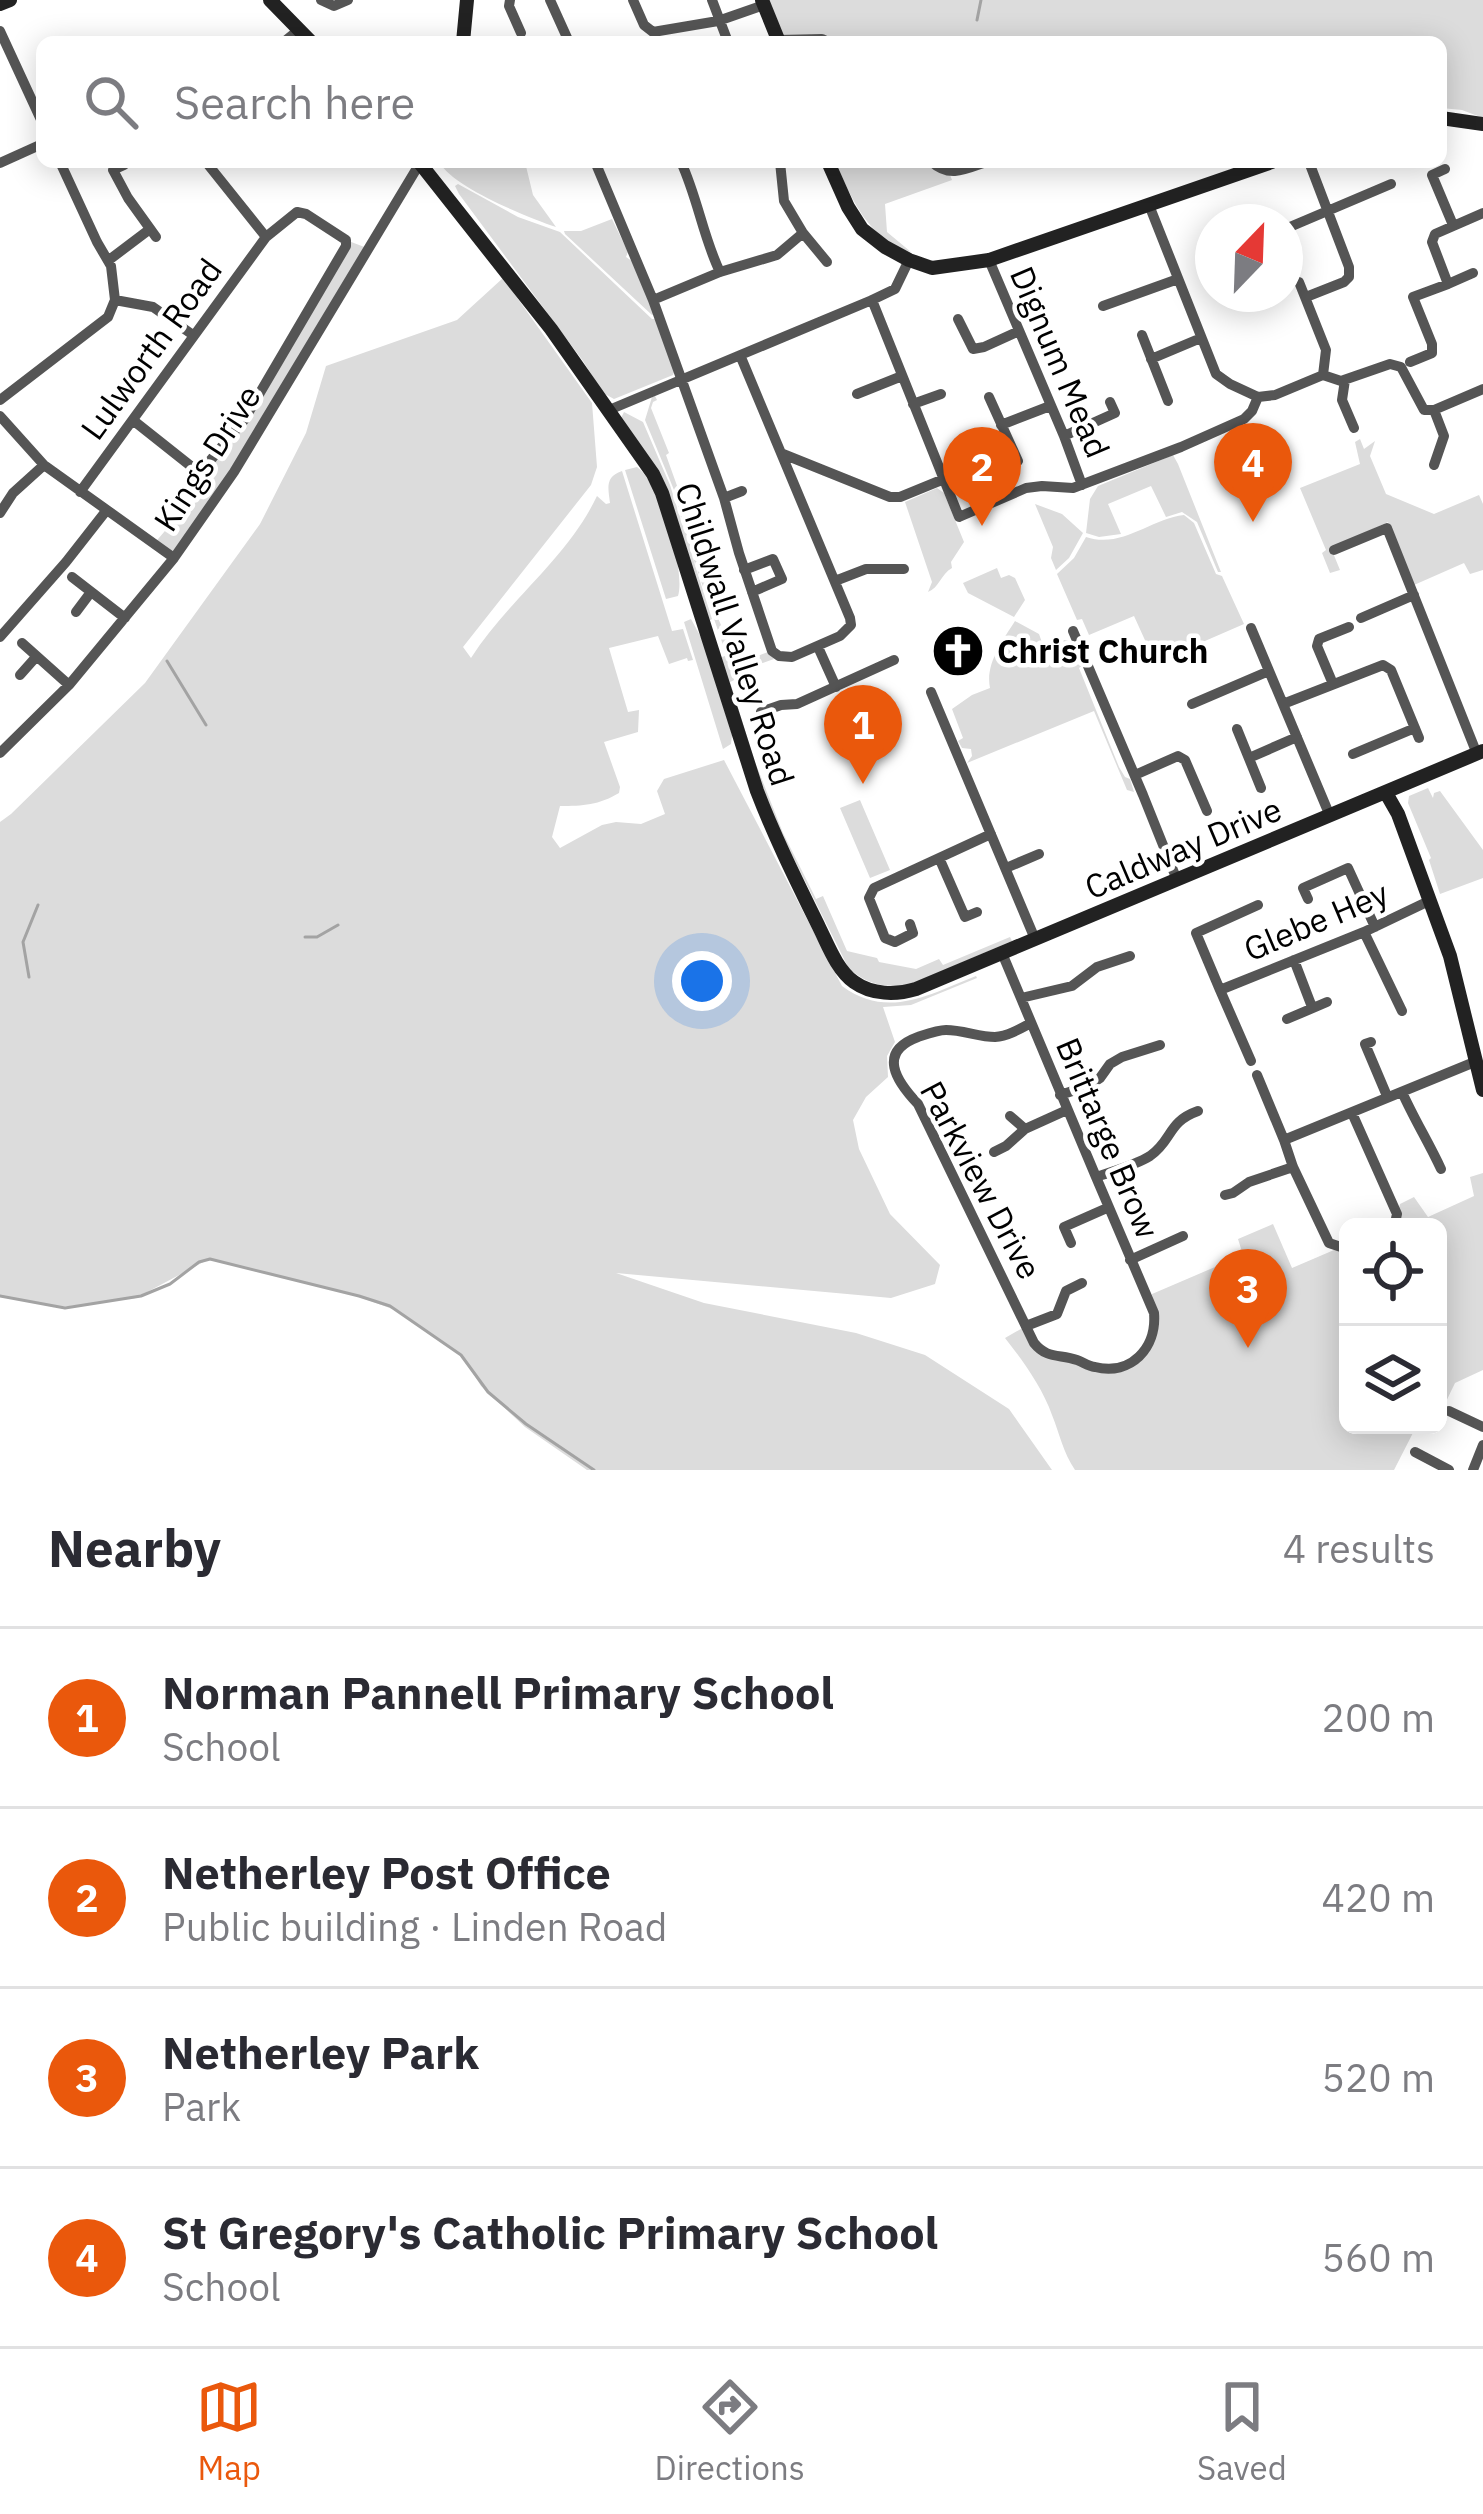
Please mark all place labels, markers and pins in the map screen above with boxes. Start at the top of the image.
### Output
pin: 4 [1214,423,1292,522]
pin: 2 [943,427,1021,526]
church icon: Christ Church [930,623,986,679]
place label: Christ Church [997,629,1208,672]
pin: 1 [824,685,902,784]
pin: 3 [1209,1249,1287,1348]

